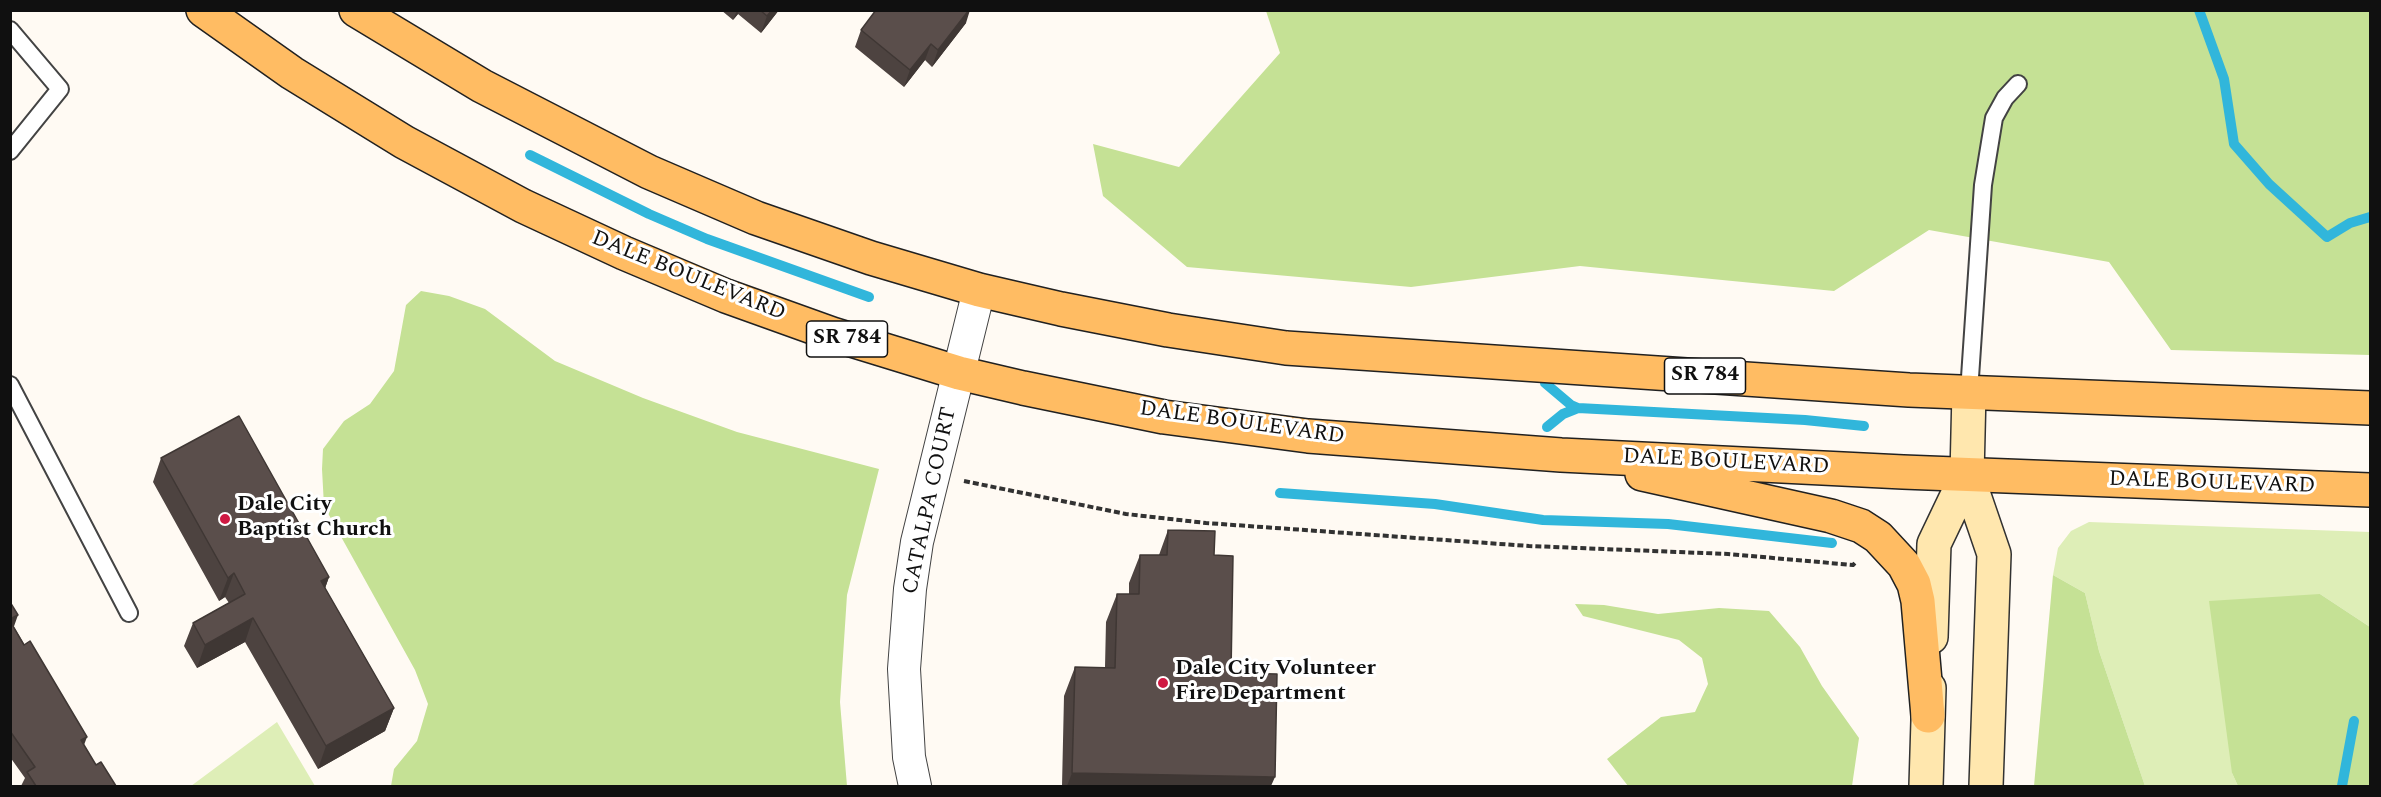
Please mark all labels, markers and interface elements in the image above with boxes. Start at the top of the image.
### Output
street label: DALE BOULEVARD [587,226,789,328]
road number: SR 784 [806,321,888,357]
road number: SR 784 [1664,358,1746,394]
street label: DALE BOULEVARD [1138,397,1346,451]
street label: CATALPA COURT [898,405,964,597]
street label: DALE BOULEVARD [1622,444,1830,482]
street label: DALE BOULEVARD [2108,467,2316,501]
place label: Dale City Baptist Church [237,493,392,544]
marker: Dale City Baptist Church [218,512,232,526]
place label: Dale City Volunteer Fire Department [1175,657,1376,708]
marker: Dale City Volunteer Fire Department [1156,676,1170,690]

